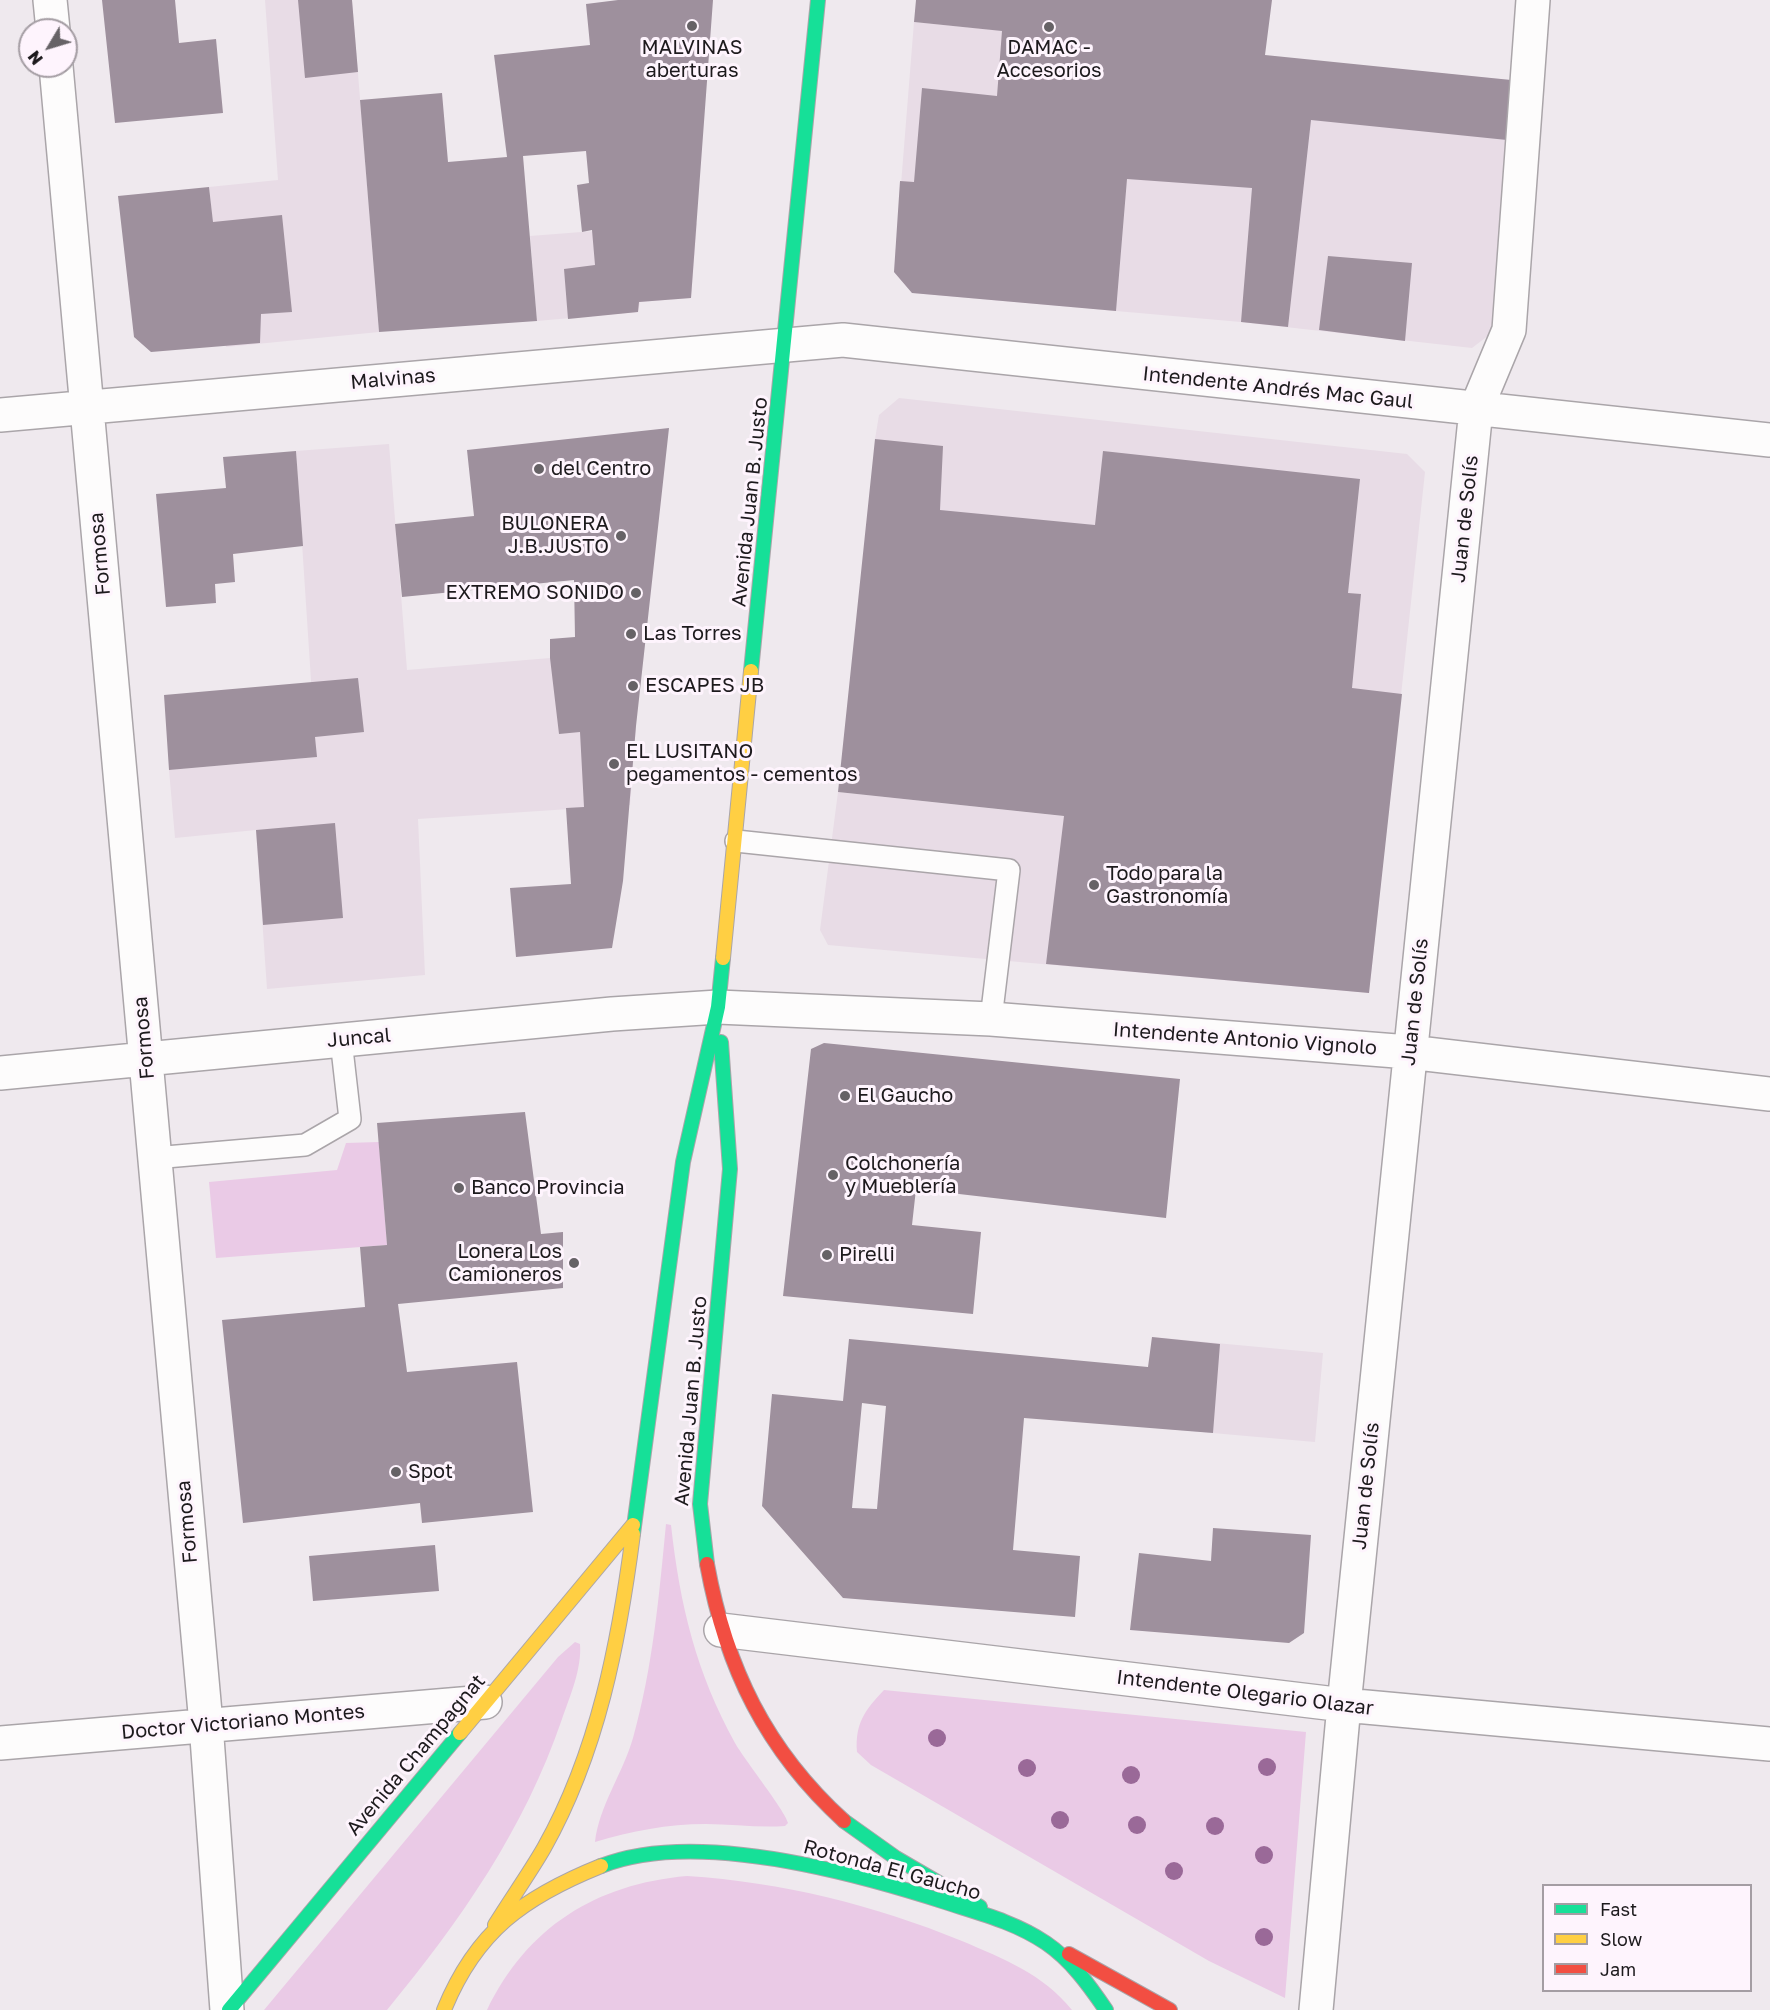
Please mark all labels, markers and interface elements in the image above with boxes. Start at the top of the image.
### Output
north arrow [18,18,78,78]
marker: MALVINAS aberturas [685,19,699,33]
marker: DAMAC - Accesorios [1042,20,1056,34]
place label: MALVINAS aberturas [642,36,742,83]
place label: DAMAC - Accesorios [997,36,1101,83]
text: N [24,47,47,69]
street label: Intendente Andrés Mac Gaul [1142,362,1414,414]
street label: Malvinas [349,363,437,395]
street label: Avenida Juan B. Justo [727,396,773,608]
street label: Juan de Solís [1446,454,1484,584]
place label: del Centro [551,457,651,481]
marker: del Centro [532,462,546,476]
street label: Formosa [84,512,116,596]
place label: BULONERA J.B.JUSTO [501,512,609,559]
marker: BULONERA J.B.JUSTO [614,529,628,543]
place label: EXTREMO SONIDO [446,581,624,605]
marker: EXTREMO SONIDO [629,586,643,600]
place label: Las Torres [643,622,742,646]
marker: Las Torres [624,627,638,641]
place label: ESCAPES JB [645,674,764,698]
marker: ESCAPES JB [626,679,640,693]
place label: EL LUSITANO pegamentos - cementos [626,740,858,787]
marker: EL LUSITANO pegamentos - cementos [607,757,621,771]
place label: Todo para la Gastronomía [1106,862,1228,909]
marker: Todo para la Gastronomía [1087,878,1101,892]
street label: Juan de Solís [1396,937,1434,1067]
street label: Formosa [128,996,160,1080]
street label: Intendente Antonio Vignolo [1112,1018,1378,1060]
street label: Juncal [326,1023,392,1053]
place label: El Gaucho [857,1084,953,1108]
marker: El Gaucho [838,1089,852,1103]
place label: Colchonería y Mueblería [845,1152,960,1199]
marker: Colchonería y Mueblería [826,1168,840,1182]
place label: Banco Provincia [471,1176,625,1200]
marker: Banco Provincia [452,1181,466,1195]
place label: Lonera Los Camioneros [448,1240,562,1287]
place label: Pirelli [839,1243,895,1267]
marker: Pirelli [820,1248,834,1262]
marker: Lonera Los Camioneros [567,1256,581,1270]
street label: Avenida Juan B. Justo [670,1295,712,1507]
street label: Juan de Solís [1347,1421,1385,1551]
place label: Spot [408,1460,453,1484]
marker: Spot [389,1465,403,1479]
street label: Formosa [171,1480,203,1564]
street label: Intendente Olegario Olazar [1115,1665,1375,1721]
street label: Avenida Champagnat [342,1670,490,1840]
street label: Doctor Victoriano Montes [120,1699,366,1745]
street label: Rotonda El Gaucho [801,1835,983,1905]
legend [1542,1884,1752,1992]
text: Fast [1600,1898,1637,1920]
text: Slow [1600,1928,1642,1950]
text: Jam [1600,1958,1636,1980]

